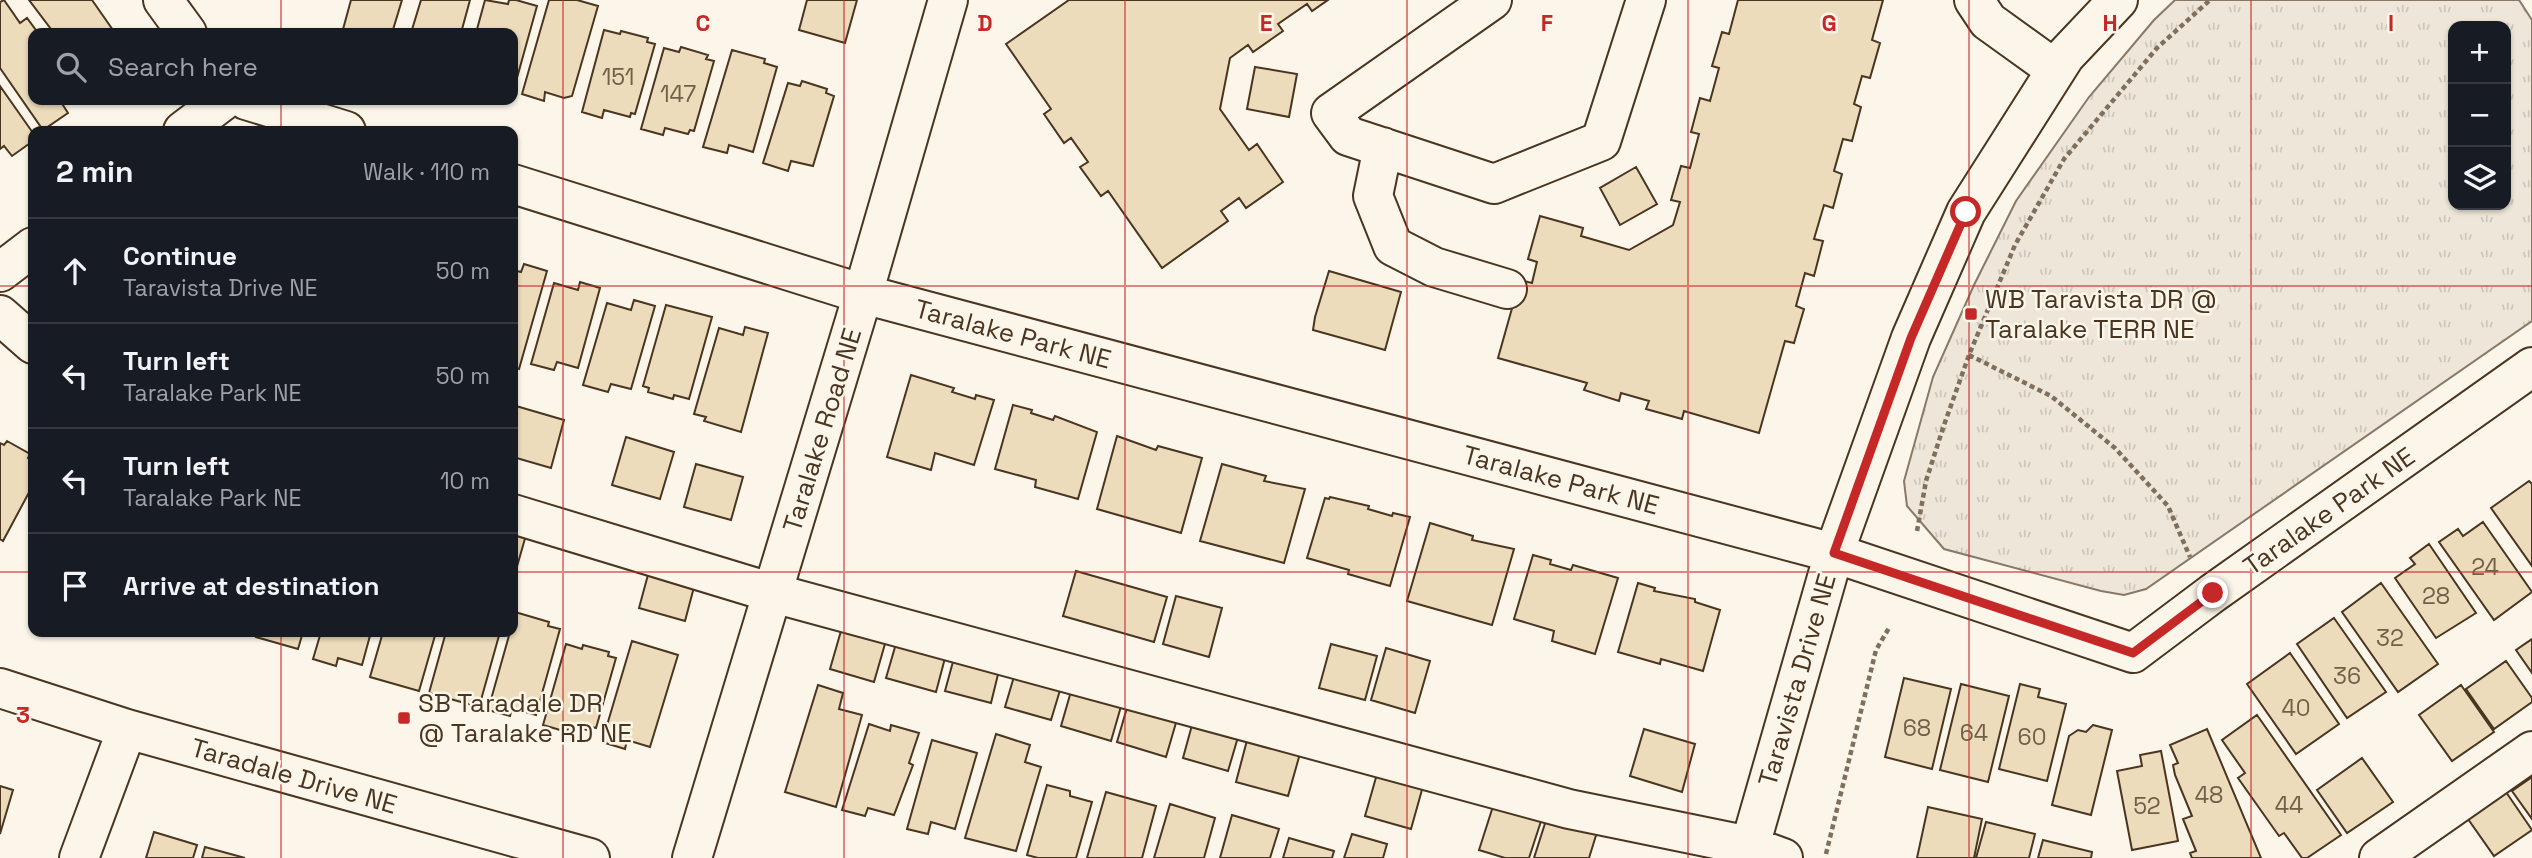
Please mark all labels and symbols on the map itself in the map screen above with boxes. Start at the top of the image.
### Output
text: C [696,8,710,38]
text: D [977,8,993,38]
text: E [1260,8,1272,38]
text: F [1541,8,1553,38]
text: G [1821,8,1837,38]
text: H [2102,8,2118,38]
text: I [2388,8,2394,38]
house number: 151 [602,62,634,92]
house number: 147 [660,79,696,109]
route start [1950,196,1981,227]
place label: WB Taravista DR @ Taralake TERR NE [1985,282,2217,346]
street label: Taralake Park NE [911,291,1115,377]
marker: WB Taravista DR @ Taralake TERR NE [1963,306,1979,322]
street label: Taralake Road NE [775,324,869,536]
street label: Taralake Park NE [1459,437,1663,523]
street label: Taralake Park NE [2237,439,2421,583]
house number: 24 [2471,552,2499,582]
street label: Taravista Drive NE [1750,570,1844,790]
route end [2197,577,2228,608]
house number: 28 [2422,581,2450,611]
house number: 32 [2376,623,2404,653]
house number: 36 [2333,661,2361,691]
place label: SB Taradale DR @ Taralake RD NE [418,686,632,750]
house number: 40 [2281,693,2311,723]
text: 3 [16,700,30,730]
marker: SB Taradale DR @ Taralake RD NE [396,710,412,726]
house number: 68 [1903,713,1931,743]
house number: 64 [1960,718,1988,748]
house number: 60 [2018,722,2046,752]
street label: Taradale Drive NE [187,730,401,822]
house number: 48 [2195,780,2223,810]
house number: 44 [2275,790,2303,820]
house number: 52 [2133,791,2161,821]

